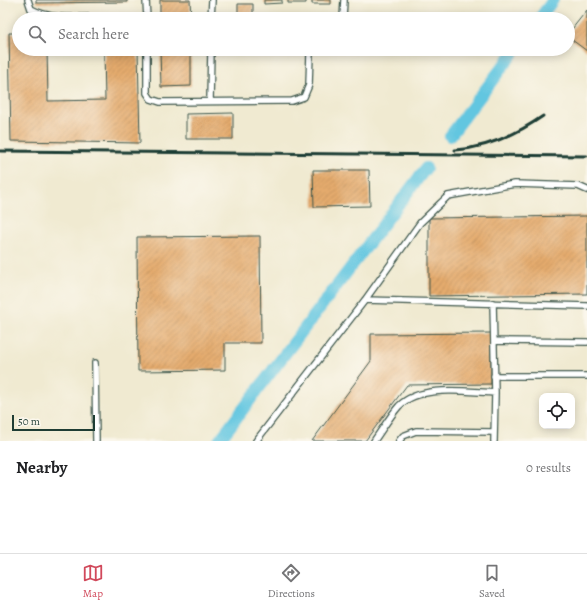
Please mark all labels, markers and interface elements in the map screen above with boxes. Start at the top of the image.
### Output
search box [12,12,575,56]
icon: search [26,23,48,45]
text: Search here [58,24,129,44]
map controls [539,393,575,429]
button: locate [539,393,575,429]
scale bar [12,413,95,432]
text: 50 m [18,414,40,429]
text: Nearby [16,456,67,479]
text: 0 results [526,459,571,476]
tab: Map [82,562,104,601]
tab: Directions [268,562,315,601]
tab: Saved [479,562,505,601]

